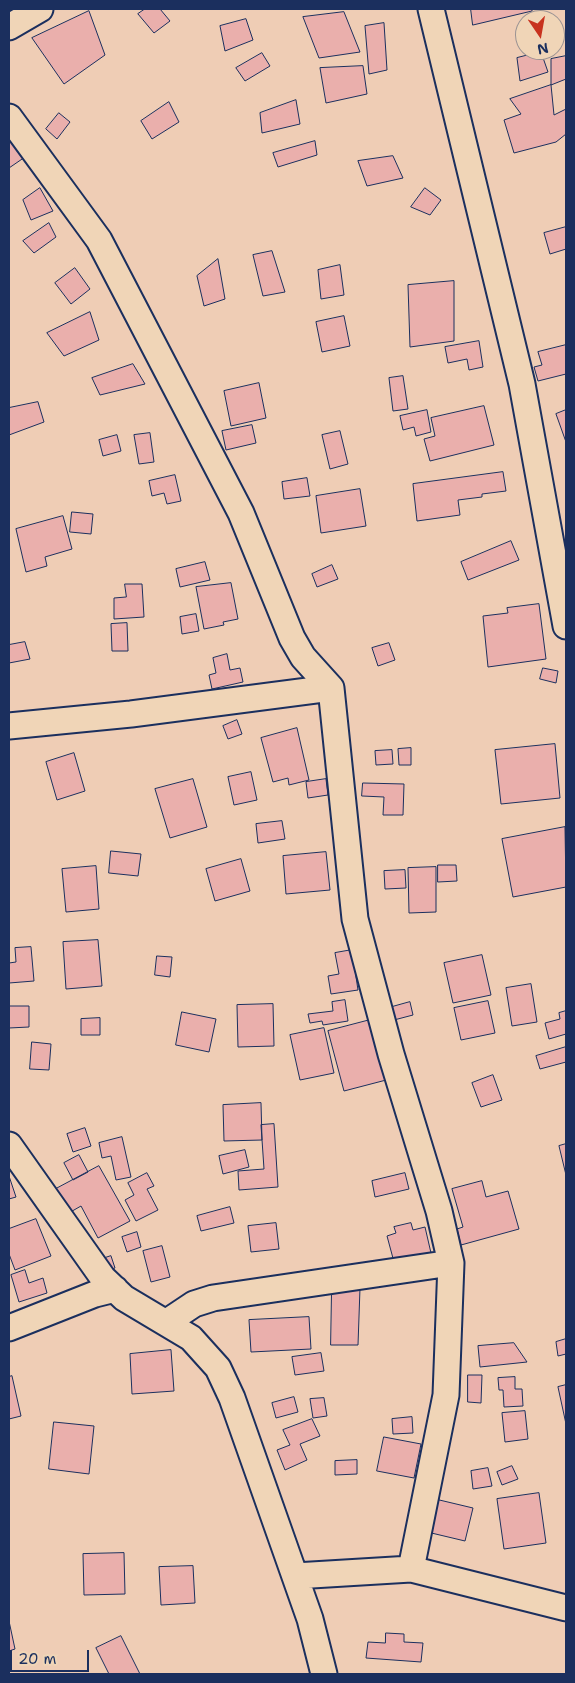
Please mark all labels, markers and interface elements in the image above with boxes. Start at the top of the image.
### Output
north arrow [515,10,565,60]
text: N [536,39,550,59]
scale bar [12,1640,91,1672]
text: 20 m [18,1649,57,1669]

